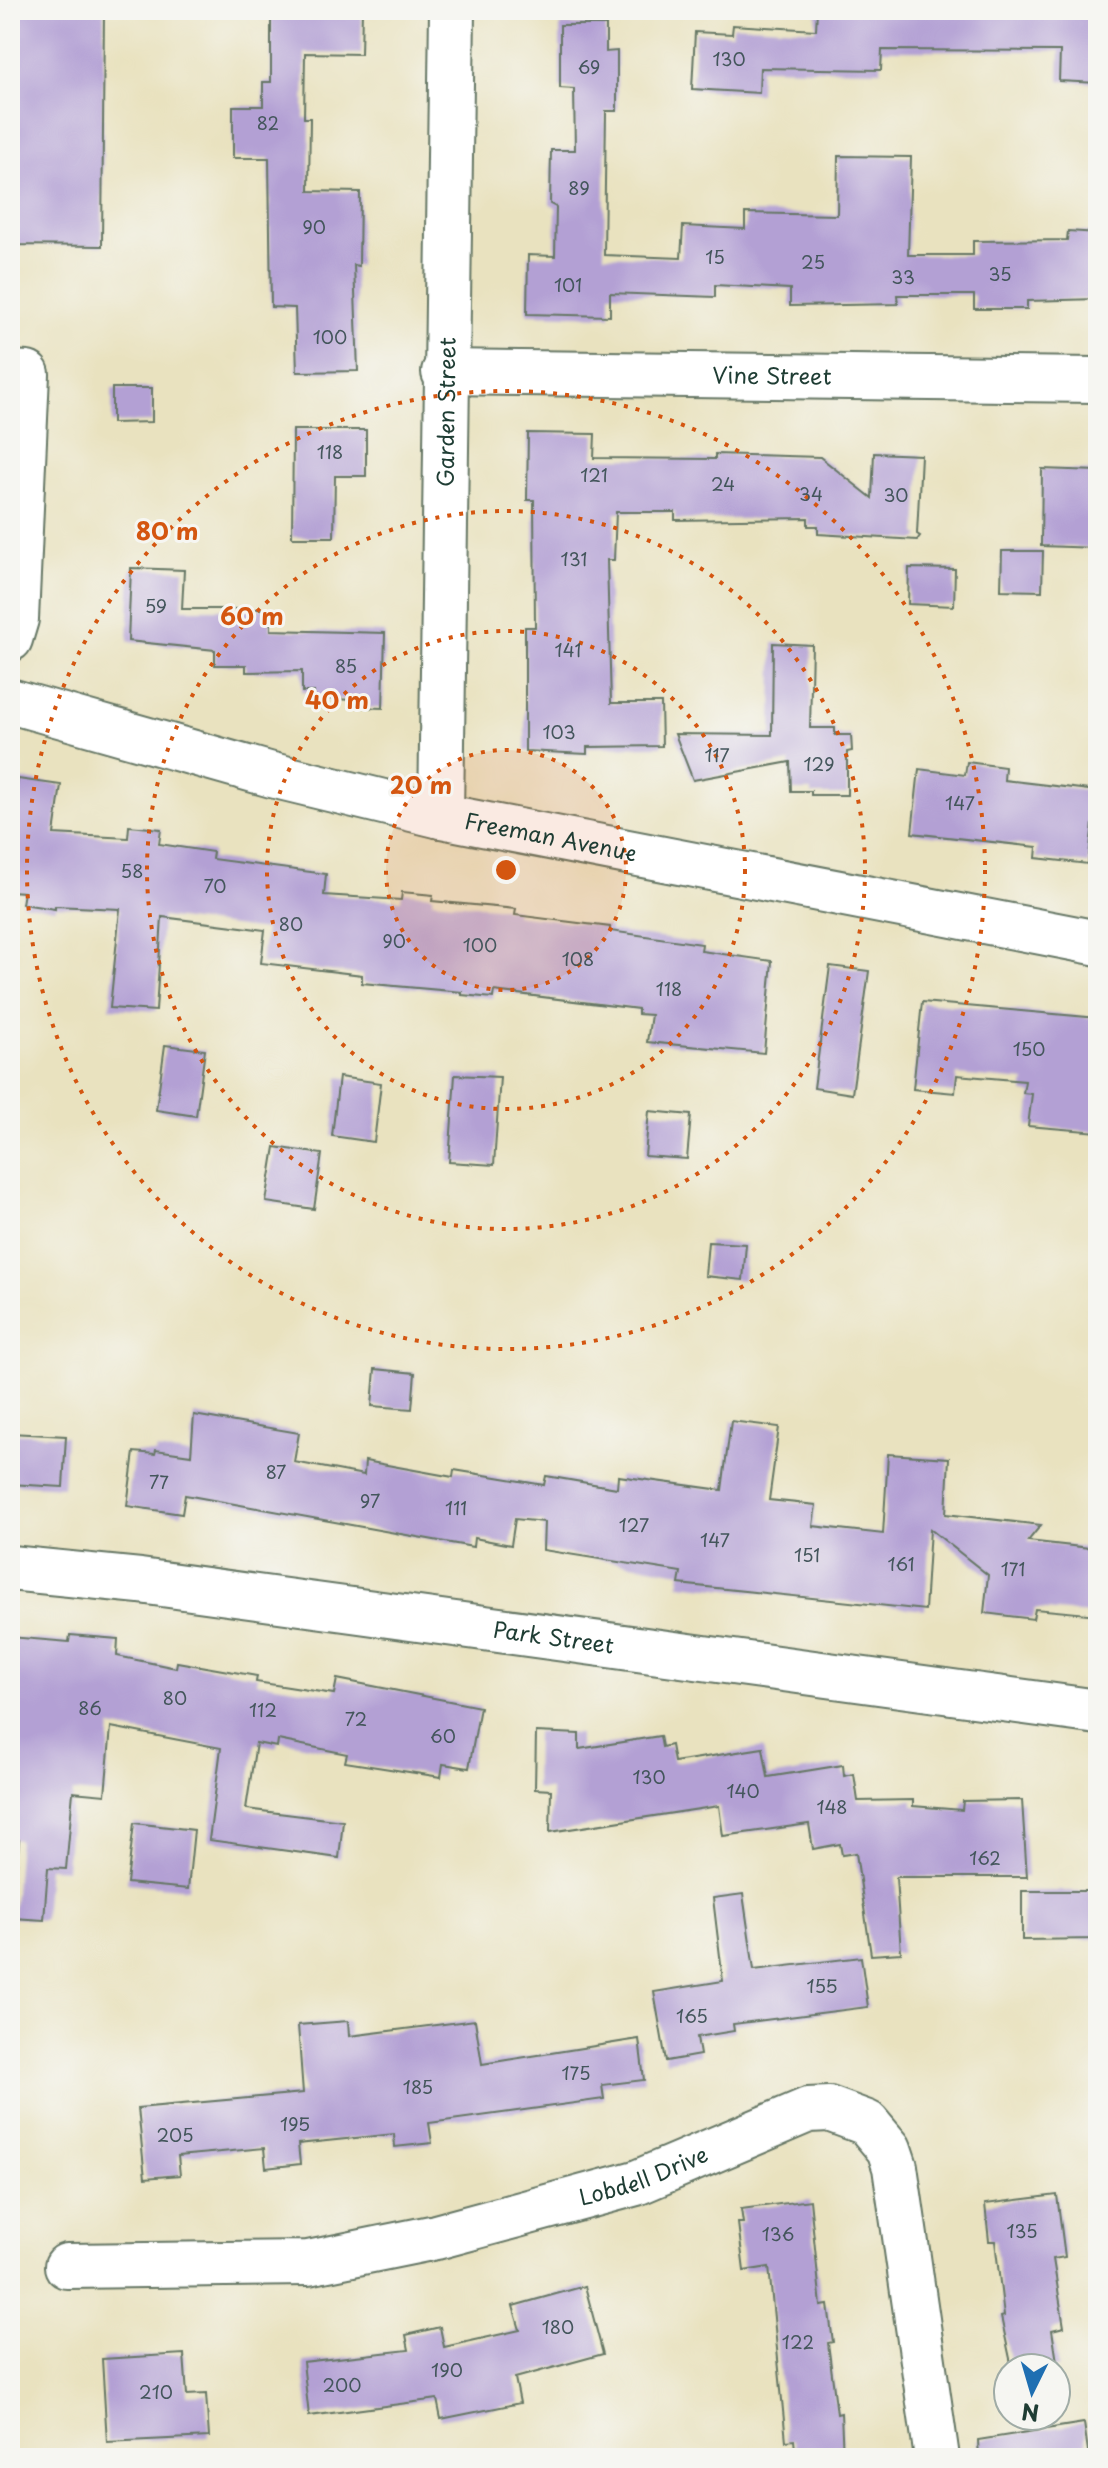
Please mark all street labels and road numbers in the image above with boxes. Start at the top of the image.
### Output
street label: Garden Street [427,337,463,487]
street label: Vine Street [712,357,832,392]
street label: Freeman Avenue [462,803,640,869]
street label: Park Street [491,1611,616,1661]
street label: Lobdell Drive [575,2136,713,2213]

